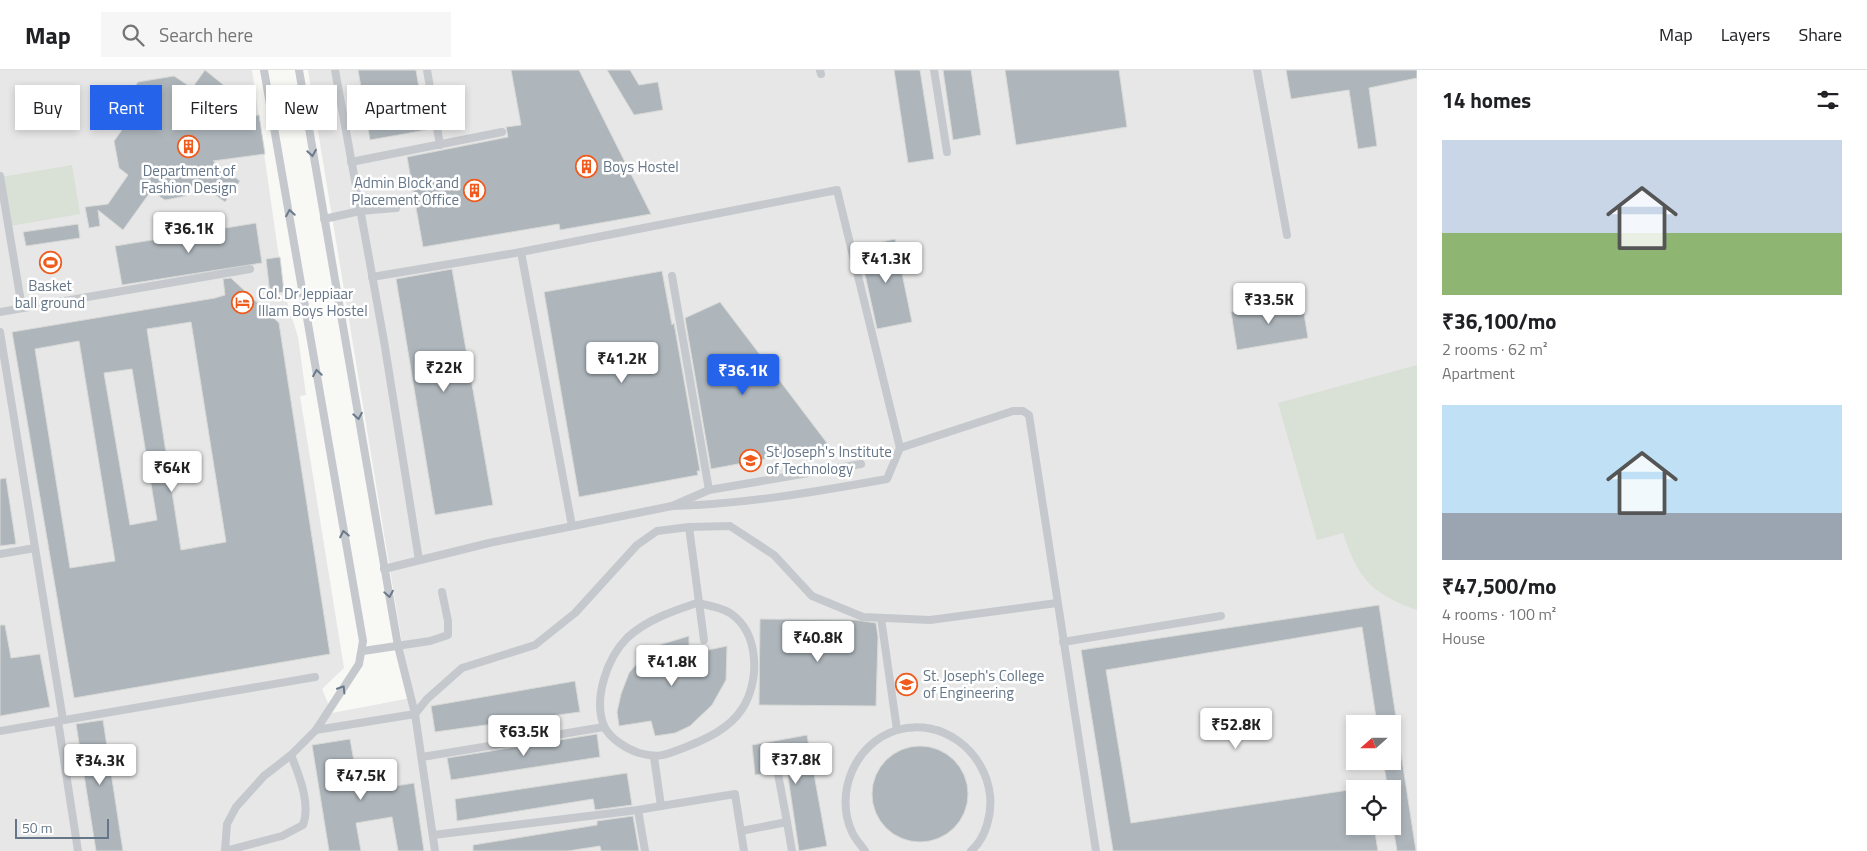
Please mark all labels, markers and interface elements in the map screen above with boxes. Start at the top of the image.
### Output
search box [101,12,451,57]
text: Map [25,17,71,53]
text: Search here [159,20,253,49]
icon: search [119,21,147,49]
text: Map [1659,21,1693,48]
text: Layers [1721,21,1770,48]
text: Share [1798,21,1842,48]
text: 14 homes [1442,84,1531,116]
chip: Buy [15,85,80,130]
chip: Rent [90,85,162,130]
chip: Filters [172,85,256,130]
chip: New [266,85,337,130]
chip: Apartment [347,85,465,130]
icon: filters [1814,86,1842,114]
building icon: Department of Fashion Design [177,135,201,159]
one-way arrow [306,148,316,157]
building icon: Boys Hostel [575,154,599,178]
place label: Boys Hostel [603,155,679,178]
place label: Department of Fashion Design [141,159,237,199]
place label: Admin Block and Placement Office [351,171,459,211]
icon: home [1597,173,1687,263]
building icon: Admin Block and Placement Office [463,179,487,203]
one-way arrow [286,209,296,217]
pin: ₹36.1K [148,212,230,254]
text: ₹36.1K [164,216,214,240]
pin: ₹41.3K [845,242,927,284]
text: ₹41.3K [861,246,911,270]
sports icon: Basket ball ground [38,250,62,274]
place label: Basket ball ground [15,274,85,314]
place label: Col. Dr Jeppiaar Illam Boys Hostel [258,282,368,322]
pin: ₹33.5K [1228,282,1310,325]
text: ₹33.5K [1244,287,1294,311]
hotel icon: Col. Dr Jeppiaar Illam Boys Hostel [230,290,254,314]
text: ₹36,100/mo [1442,305,1556,337]
text: 2 rooms · 62 m² [1442,337,1547,361]
pin: ₹41.2K [581,342,663,384]
text: ₹41.2K [597,346,647,370]
pin: ₹22K [414,350,474,393]
pin: ₹36.1K [702,354,784,396]
text: ₹22K [426,355,462,379]
text: ₹36.1K [718,358,768,382]
text: Apartment [1442,361,1515,385]
one-way arrow [312,369,322,378]
one-way arrow [353,412,363,421]
icon: home [1597,438,1687,528]
place label: St Joseph's Institute of Technology [766,440,892,480]
school or university icon: St Joseph's Institute of Technology [738,448,762,472]
pin: ₹64K [142,450,202,493]
text: ₹64K [154,455,190,479]
one-way arrow [339,529,349,538]
text: ₹47,500/mo [1442,570,1556,602]
one-way arrow [383,589,393,598]
text: 4 rooms · 100 m² [1442,602,1556,626]
pin: ₹40.8K [777,620,859,663]
text: ₹40.8K [793,625,843,649]
text: House [1442,626,1485,650]
pin: ₹41.8K [631,644,713,687]
text: ₹41.8K [647,649,697,673]
place label: St. Joseph's College of Engineering [923,664,1044,704]
school or university icon: St. Joseph's College of Engineering [895,672,919,696]
one-way arrow [336,685,346,694]
pin: ₹52.8K [1195,708,1277,750]
text: ₹52.8K [1211,712,1261,736]
pin: ₹63.5K [483,714,565,757]
north arrow [1346,715,1401,770]
map controls [1346,715,1401,835]
text: ₹63.5K [499,719,549,743]
pin: ₹37.8K [755,742,837,785]
pin: ₹34.3K [59,744,141,786]
text: ₹37.8K [771,747,821,771]
text: ₹34.3K [75,748,125,772]
pin: ₹47.5K [320,758,402,801]
text: ₹47.5K [336,763,386,787]
button: locate [1346,780,1401,835]
scale bar [15,816,109,839]
text: 50 m [22,817,52,838]

